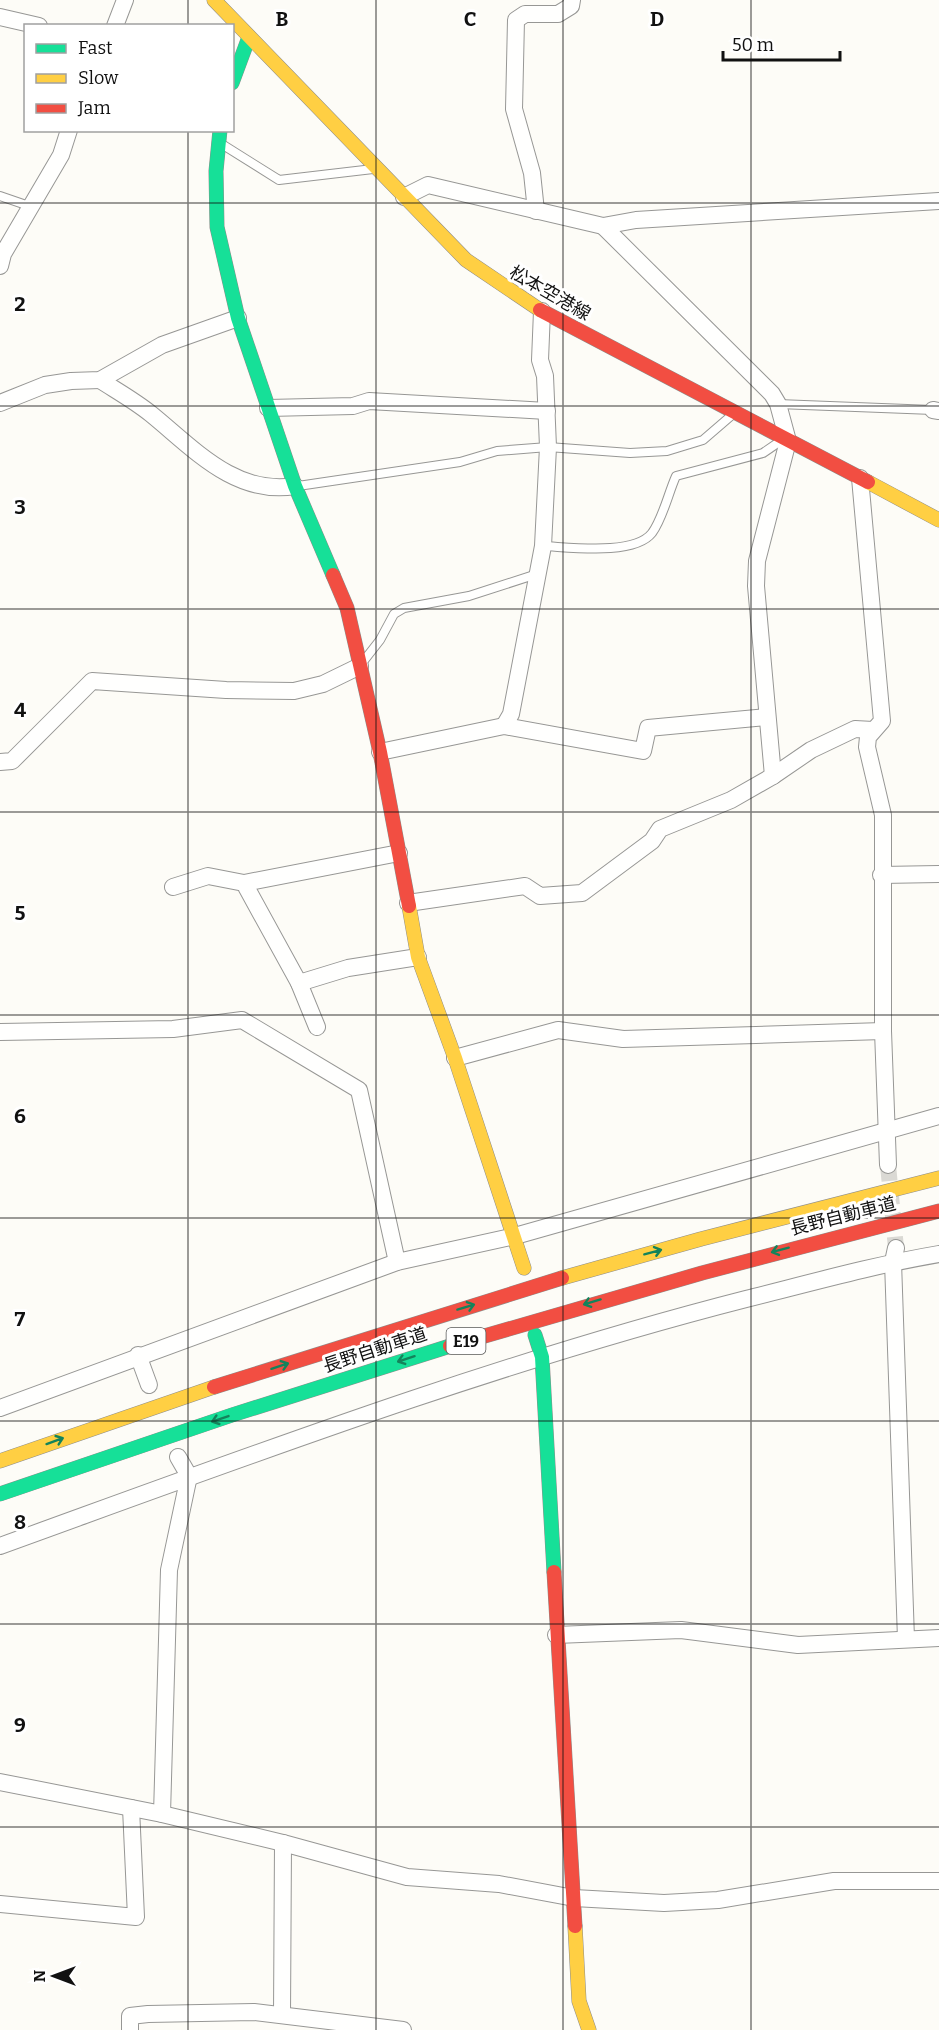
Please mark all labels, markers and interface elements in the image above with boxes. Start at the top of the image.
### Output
text: B [276,7,289,31]
text: C [464,7,476,31]
text: D [650,7,664,31]
legend [24,24,234,132]
scale bar [723,24,840,62]
text: 50 m [732,34,774,56]
text: Fast [78,37,113,59]
text: Slow [78,67,119,89]
text: Jam [77,97,111,119]
street label: 松本空港線 [506,261,594,325]
text: 2 [14,292,26,316]
text: 3 [14,495,26,519]
text: 4 [14,698,26,722]
text: 5 [15,901,26,925]
text: 6 [14,1104,26,1128]
street label: 長野自動車道 [788,1192,898,1240]
one-way arrow [643,1245,662,1257]
one-way arrow [771,1245,790,1256]
one-way arrow [583,1297,602,1308]
one-way arrow [456,1301,475,1312]
text: 7 [15,1307,26,1331]
street label: 長野自動車道 [320,1323,430,1377]
road number: E19 [446,1328,486,1354]
one-way arrow [397,1354,416,1365]
one-way arrow [270,1359,289,1370]
one-way arrow [211,1414,230,1425]
one-way arrow [45,1434,64,1445]
text: 8 [14,1510,26,1534]
text: 9 [14,1713,26,1737]
north arrow [24,1946,84,2006]
text: N [30,1970,49,1982]

